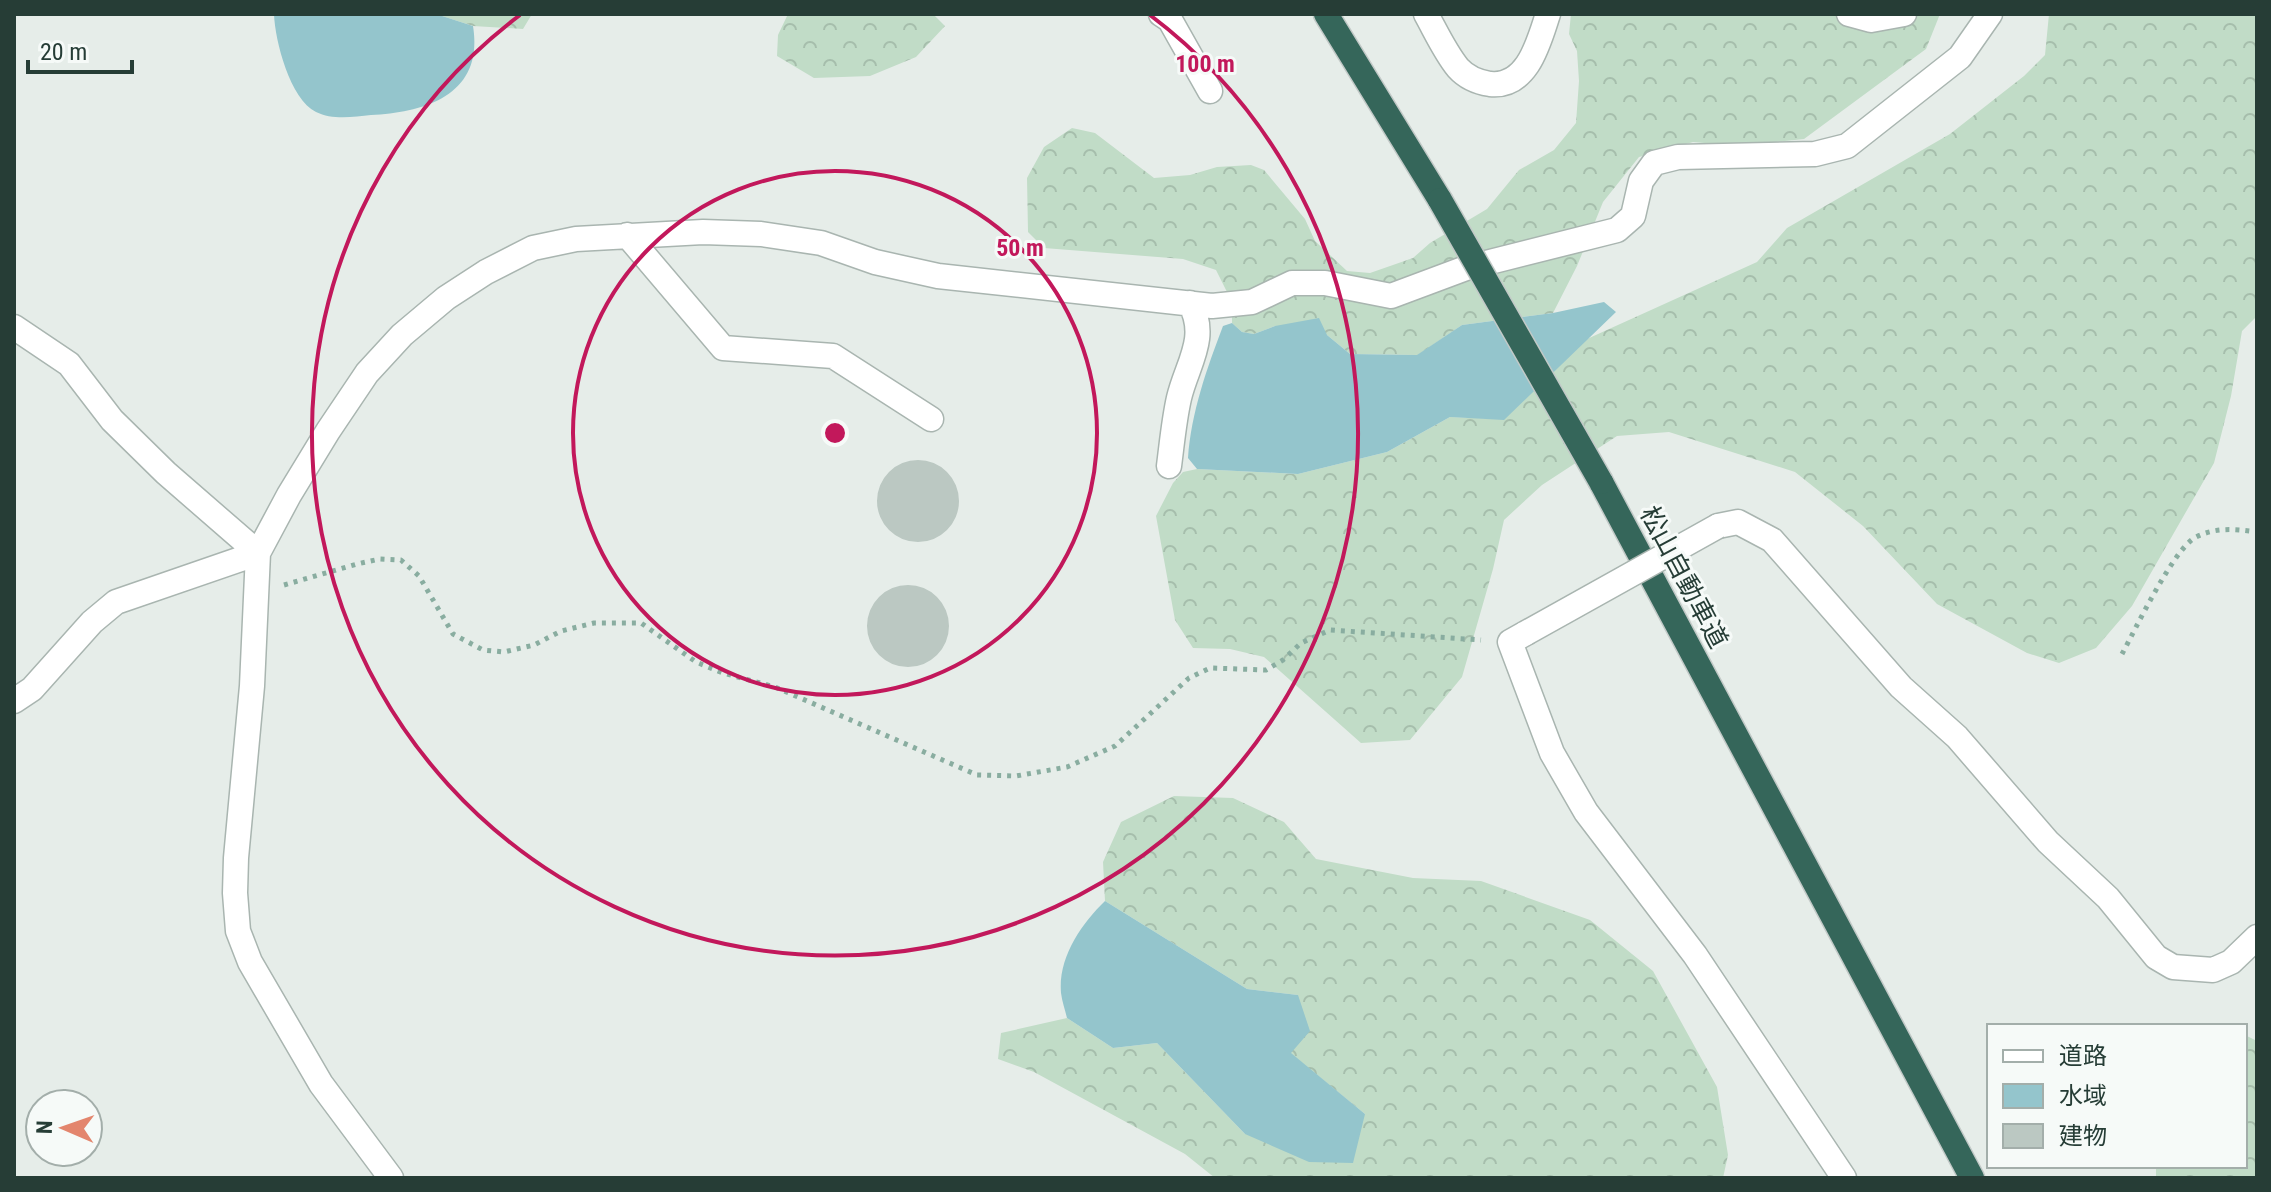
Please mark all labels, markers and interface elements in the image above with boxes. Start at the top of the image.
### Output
scale bar [28,24,132,74]
text: 20 m [40,38,87,66]
text: 100 m [1175,50,1235,78]
text: 50 m [996,234,1044,262]
centre of rings [821,419,849,447]
street label: 松山自動車道 [1634,501,1734,653]
legend [1987,1024,2247,1168]
text: 道路 [2059,1042,2107,1070]
text: 水域 [2059,1082,2107,1110]
north arrow [24,1088,104,1168]
text: N [32,1120,57,1134]
text: 建物 [2059,1122,2107,1150]

